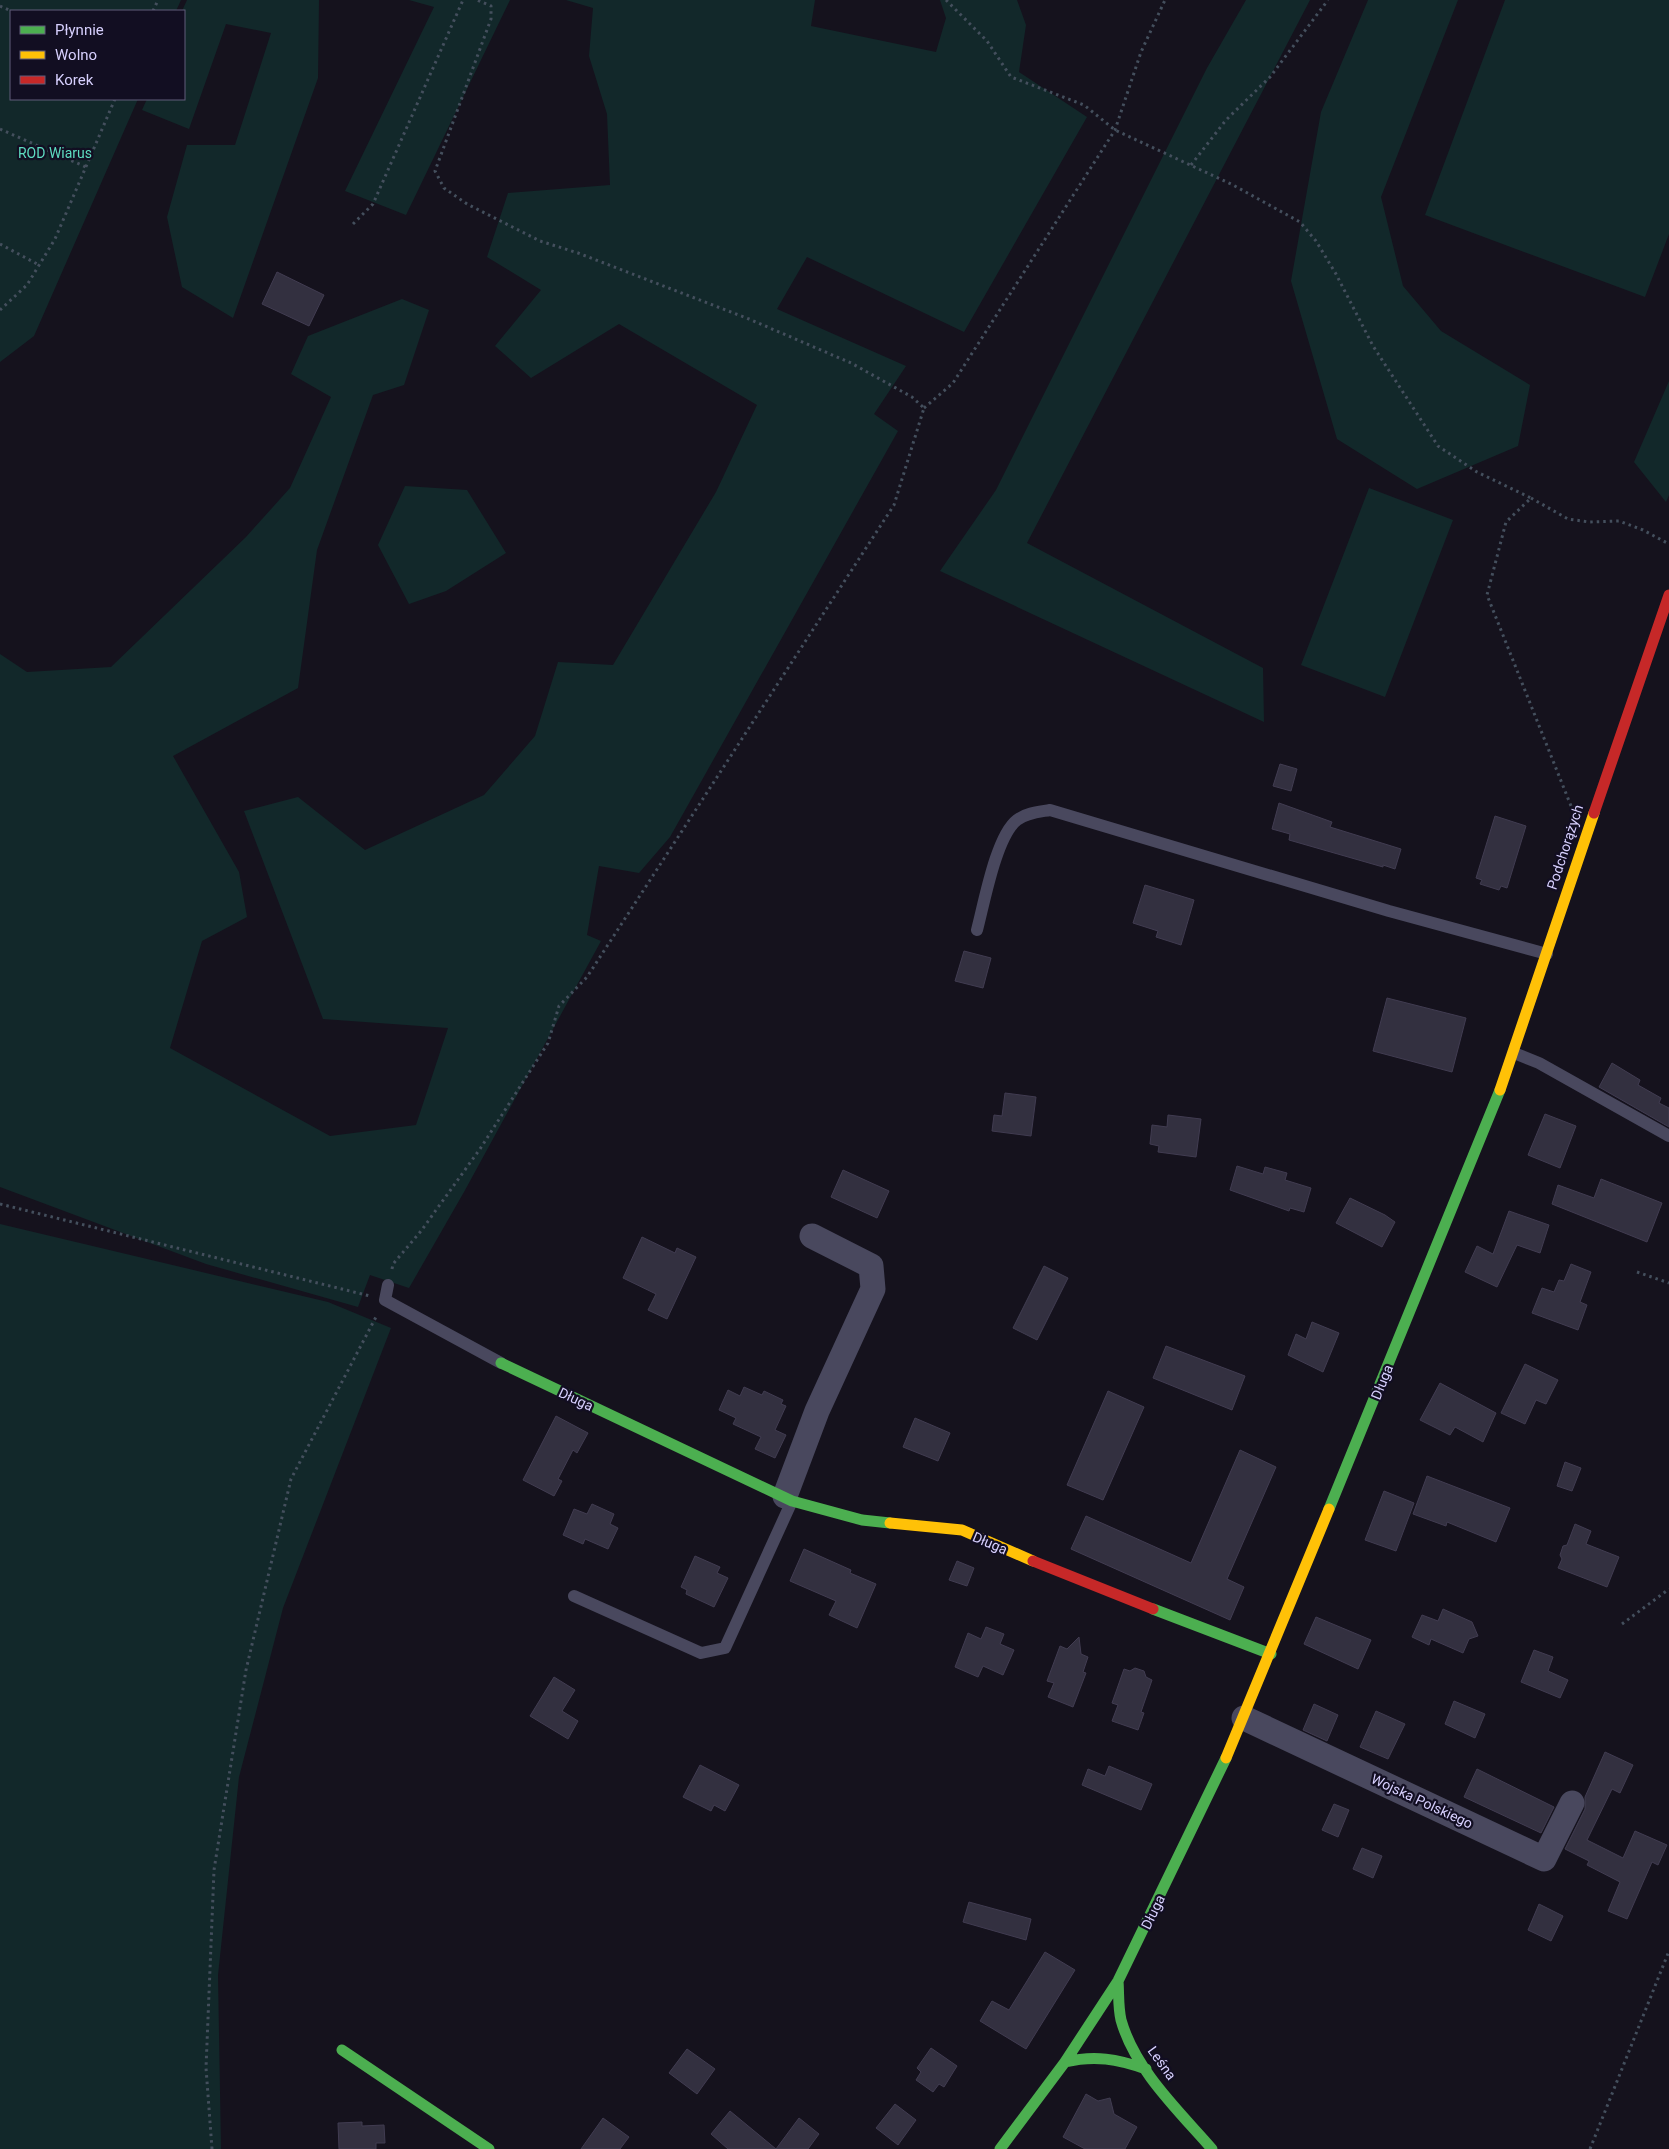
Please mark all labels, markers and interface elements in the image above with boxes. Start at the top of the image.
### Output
legend [10,10,185,100]
text: Płynnie [55,21,104,39]
text: Wolno [55,46,97,64]
text: Korek [55,71,94,89]
park label: ROD Wiarus [18,145,92,161]
street label: Podchorążych [1544,803,1586,891]
street label: Długa [1368,1362,1396,1402]
street label: Długa [556,1384,596,1414]
street label: Długa [970,1529,1010,1557]
street label: Wojska Polskiego [1369,1770,1475,1832]
street label: Długa [1138,1892,1168,1932]
street label: Leśna [1144,2043,1180,2083]

